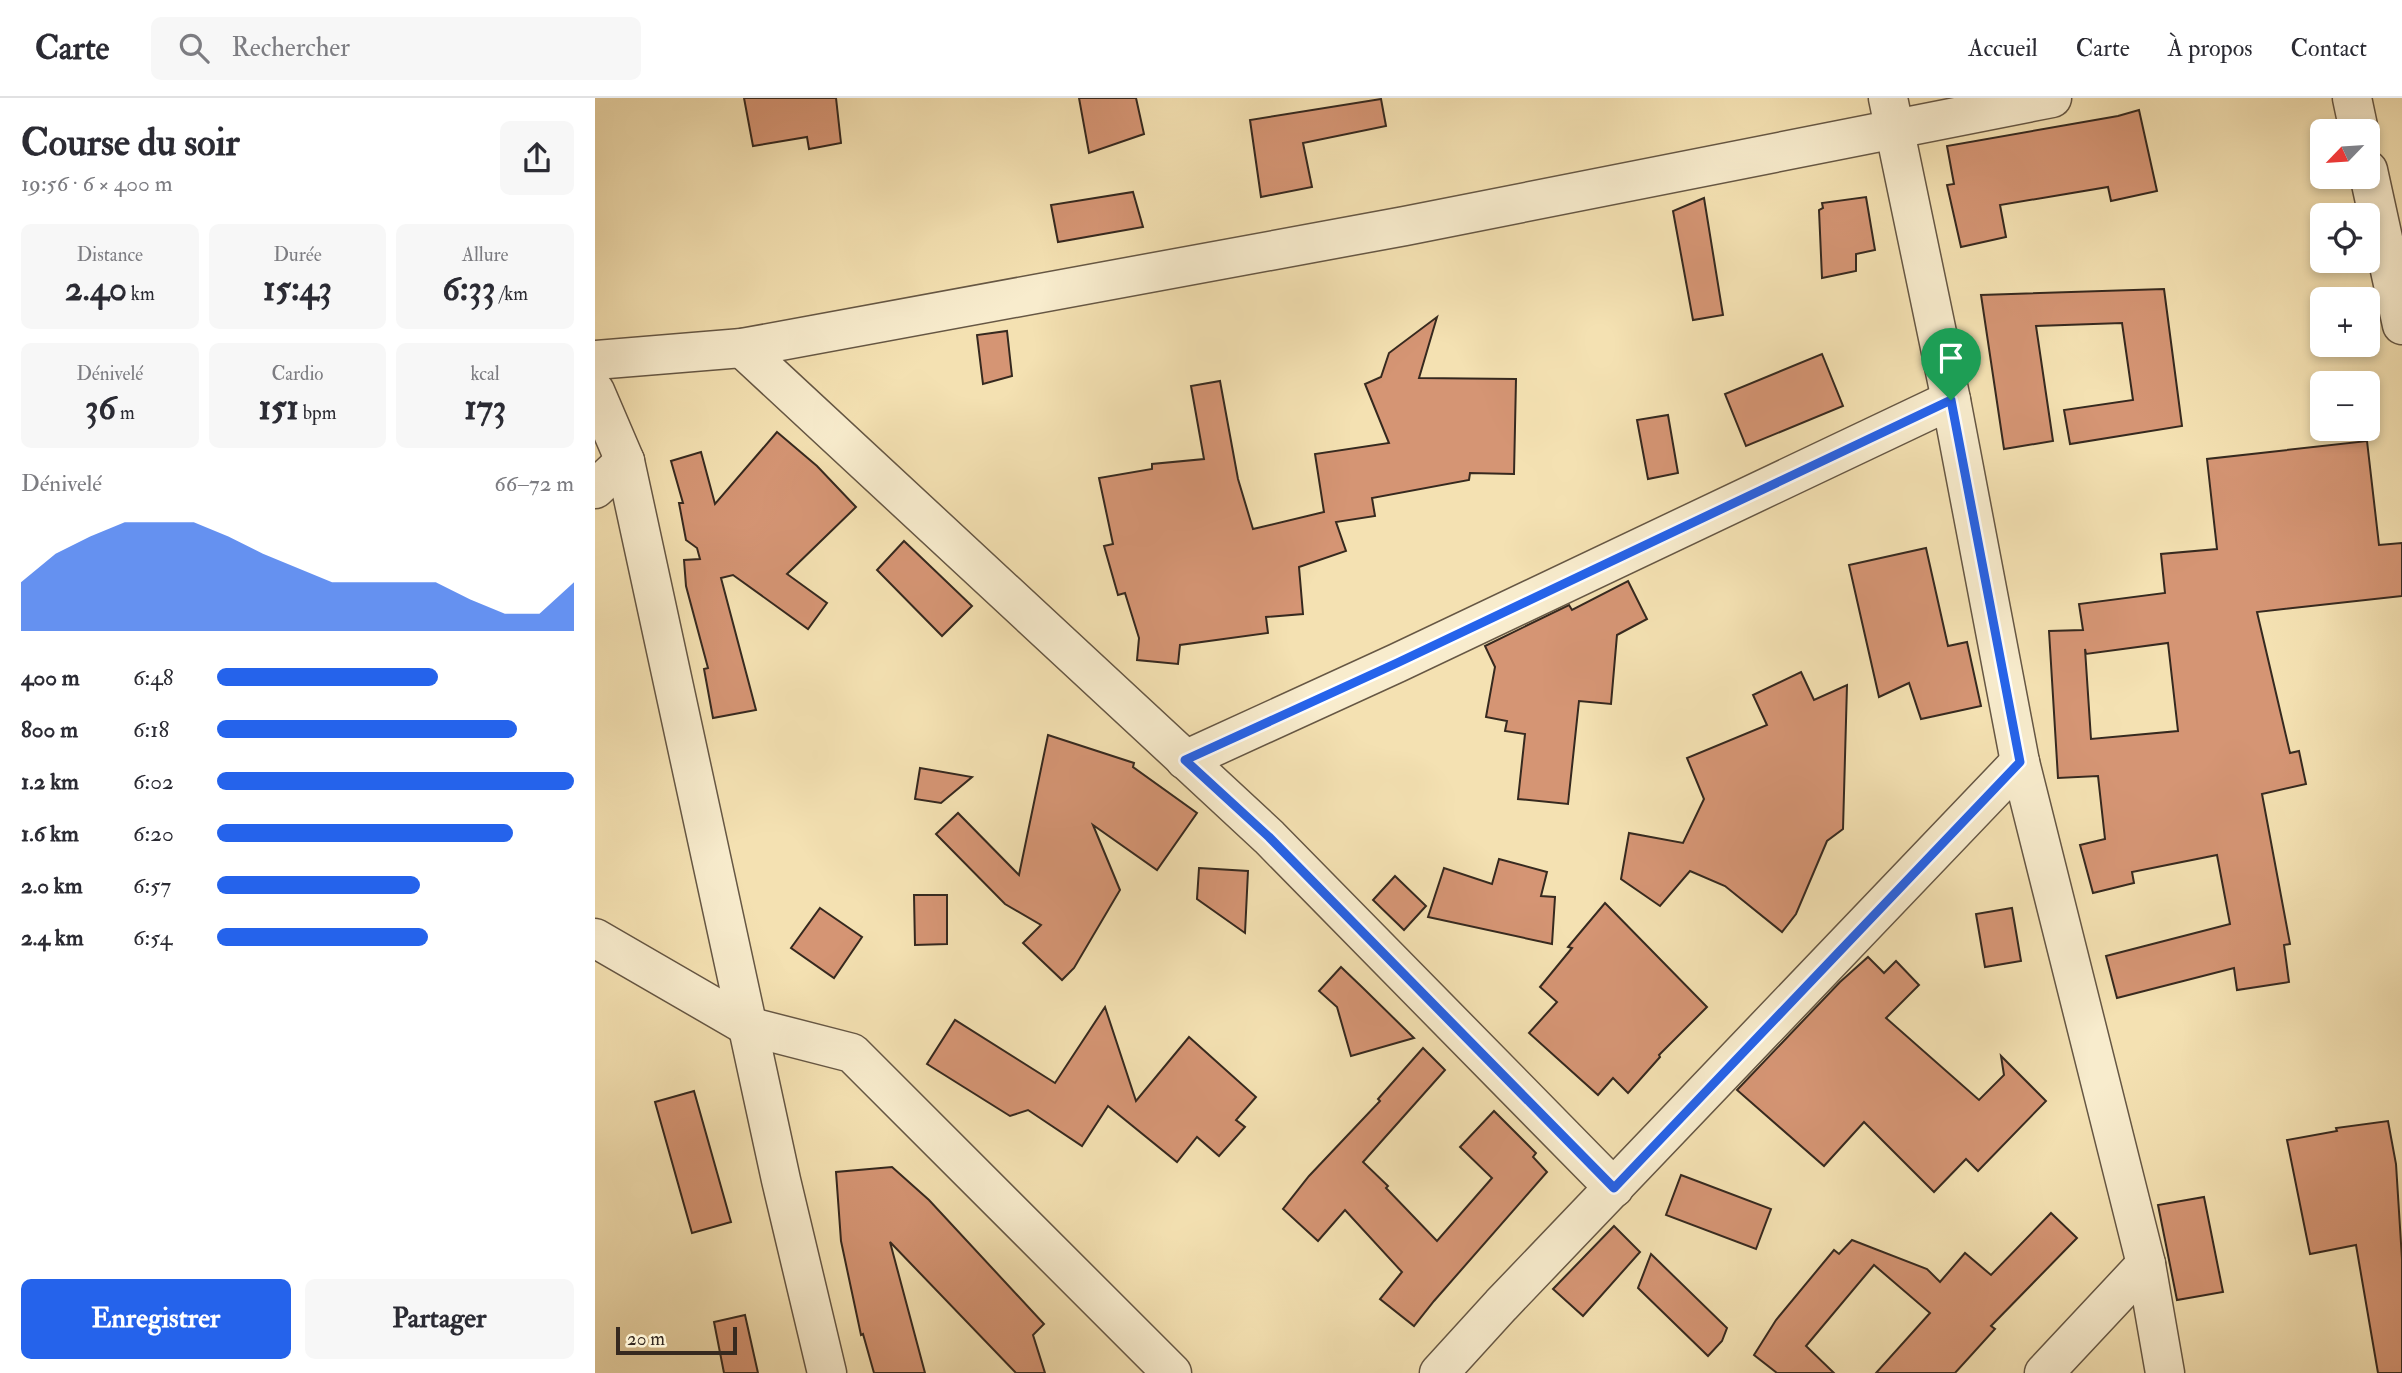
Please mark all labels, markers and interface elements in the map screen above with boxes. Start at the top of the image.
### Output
search box [151,17,641,80]
text: Carte [35,28,109,69]
icon: search [175,29,213,67]
text: Rechercher [231,32,350,64]
text: Accueil [1968,33,2038,64]
text: Carte [2076,33,2130,64]
text: À propos [2168,33,2253,64]
text: Contact [2291,33,2367,64]
text: Course du soir [21,119,240,167]
north arrow [2310,119,2380,189]
map controls [2310,119,2380,441]
button: share [500,121,574,195]
text: 19:56 · 6 × 400 m [21,169,173,198]
button: locate [2310,203,2380,273]
text: Distance [77,243,143,267]
text: Durée [273,243,322,267]
text: Allure [462,243,508,267]
text: 2.40 [65,267,127,311]
text: 15:43 [263,267,332,311]
text: 6:33 [442,267,495,311]
text: km [127,282,155,306]
text: /km [495,282,528,306]
button: + [2310,287,2380,357]
pin [1921,328,1981,400]
icon: arrive [1932,339,1970,377]
text: Dénivelé [76,362,143,386]
text: Cardio [271,362,324,386]
text: kcal [471,362,500,386]
button: − [2310,371,2380,441]
text: 36 [85,386,116,430]
text: 151 [259,386,299,430]
text: 173 [464,386,506,430]
text: m [116,401,135,425]
text: bpm [299,401,336,425]
text: Dénivelé [21,469,102,498]
text: 66–72 m [494,469,574,498]
text: 400 m [21,663,80,692]
text: 6:48 [133,663,173,692]
text: 800 m [21,715,78,744]
text: 6:18 [133,715,169,744]
text: 1.2 km [21,767,79,796]
text: 6:02 [133,767,174,796]
text: 1.6 km [21,819,79,848]
text: 6:20 [133,819,174,848]
text: 2.0 km [21,871,83,900]
text: 6:57 [133,871,171,900]
text: 2.4 km [21,923,84,952]
text: 6:54 [133,923,172,952]
button: Enregistrer [21,1279,291,1359]
button: Partager [305,1279,574,1359]
scale bar [616,1324,737,1356]
text: 20 m [627,1327,665,1351]

